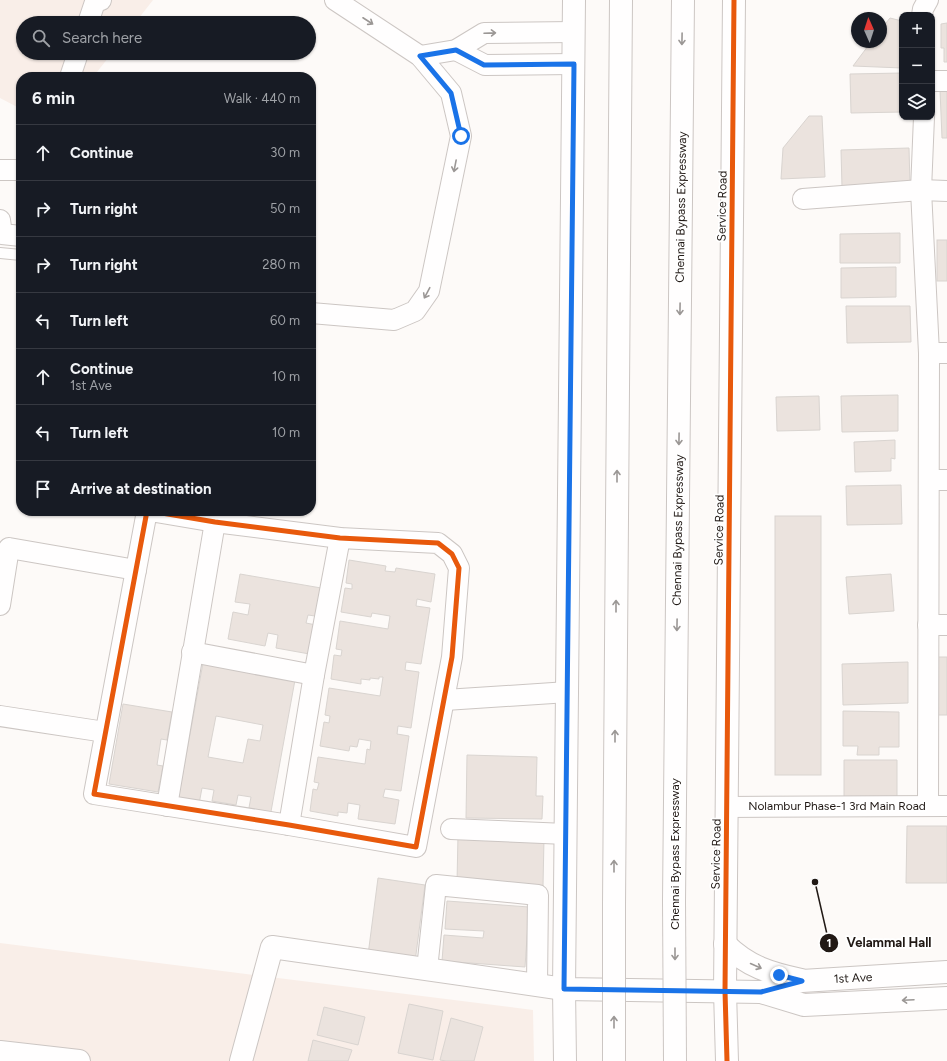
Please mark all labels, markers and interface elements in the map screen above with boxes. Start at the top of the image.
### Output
north arrow [851,12,887,48]
map controls [899,12,935,120]
button: + [899,12,935,48]
search box [16,16,316,60]
one-way arrow [362,18,374,26]
icon: search [30,27,52,49]
text: Search here [62,29,142,47]
one-way arrow [483,30,496,37]
one-way arrow [678,32,686,45]
button: − [899,48,935,84]
button: layers [899,84,935,120]
text: 6 min [32,88,75,108]
text: Walk · 440 m [224,91,300,106]
route start [452,127,470,145]
street label: Chennai Bypass Expressway [673,130,689,283]
icon: ahead [32,142,54,164]
text: Continue [70,144,133,162]
text: 30 m [270,145,300,160]
one-way arrow [451,159,459,172]
street label: Service Road [714,171,730,241]
icon: right [32,198,54,220]
text: Turn right [70,200,138,218]
text: 50 m [270,201,300,216]
icon: right [32,254,54,276]
text: Turn right [70,256,138,274]
text: 280 m [262,257,300,272]
one-way arrow [423,287,430,299]
one-way arrow [676,302,684,315]
icon: left [32,310,54,332]
text: Turn left [70,312,128,330]
text: 60 m [270,313,300,328]
text: Continue [70,360,133,378]
icon: ahead [32,366,54,388]
text: 10 m [272,369,300,384]
text: 1st Ave [70,378,112,393]
icon: left [32,422,54,444]
text: Turn left [70,424,128,442]
text: 10 m [272,425,300,440]
one-way arrow [675,432,683,445]
street label: Chennai Bypass Expressway [670,453,686,606]
one-way arrow [613,470,621,483]
icon: arrive [32,478,54,500]
text: Arrive at destination [70,480,211,498]
street label: Service Road [711,495,727,565]
one-way arrow [612,600,620,613]
one-way arrow [673,618,681,631]
one-way arrow [611,730,619,743]
street label: Chennai Bypass Expressway [668,778,682,930]
street label: Nolambur Phase-1 3rd Main Road [748,799,926,813]
street label: Service Road [708,819,724,889]
one-way arrow [610,860,618,873]
callout: Velammal Hall [819,930,940,955]
text: Velammal Hall [846,935,932,950]
text: 1 [826,936,832,950]
one-way arrow [671,947,679,960]
one-way arrow [750,963,762,971]
route end [770,966,788,984]
street label: 1st Ave [833,970,873,986]
one-way arrow [902,996,915,1003]
one-way arrow [610,1016,618,1029]

